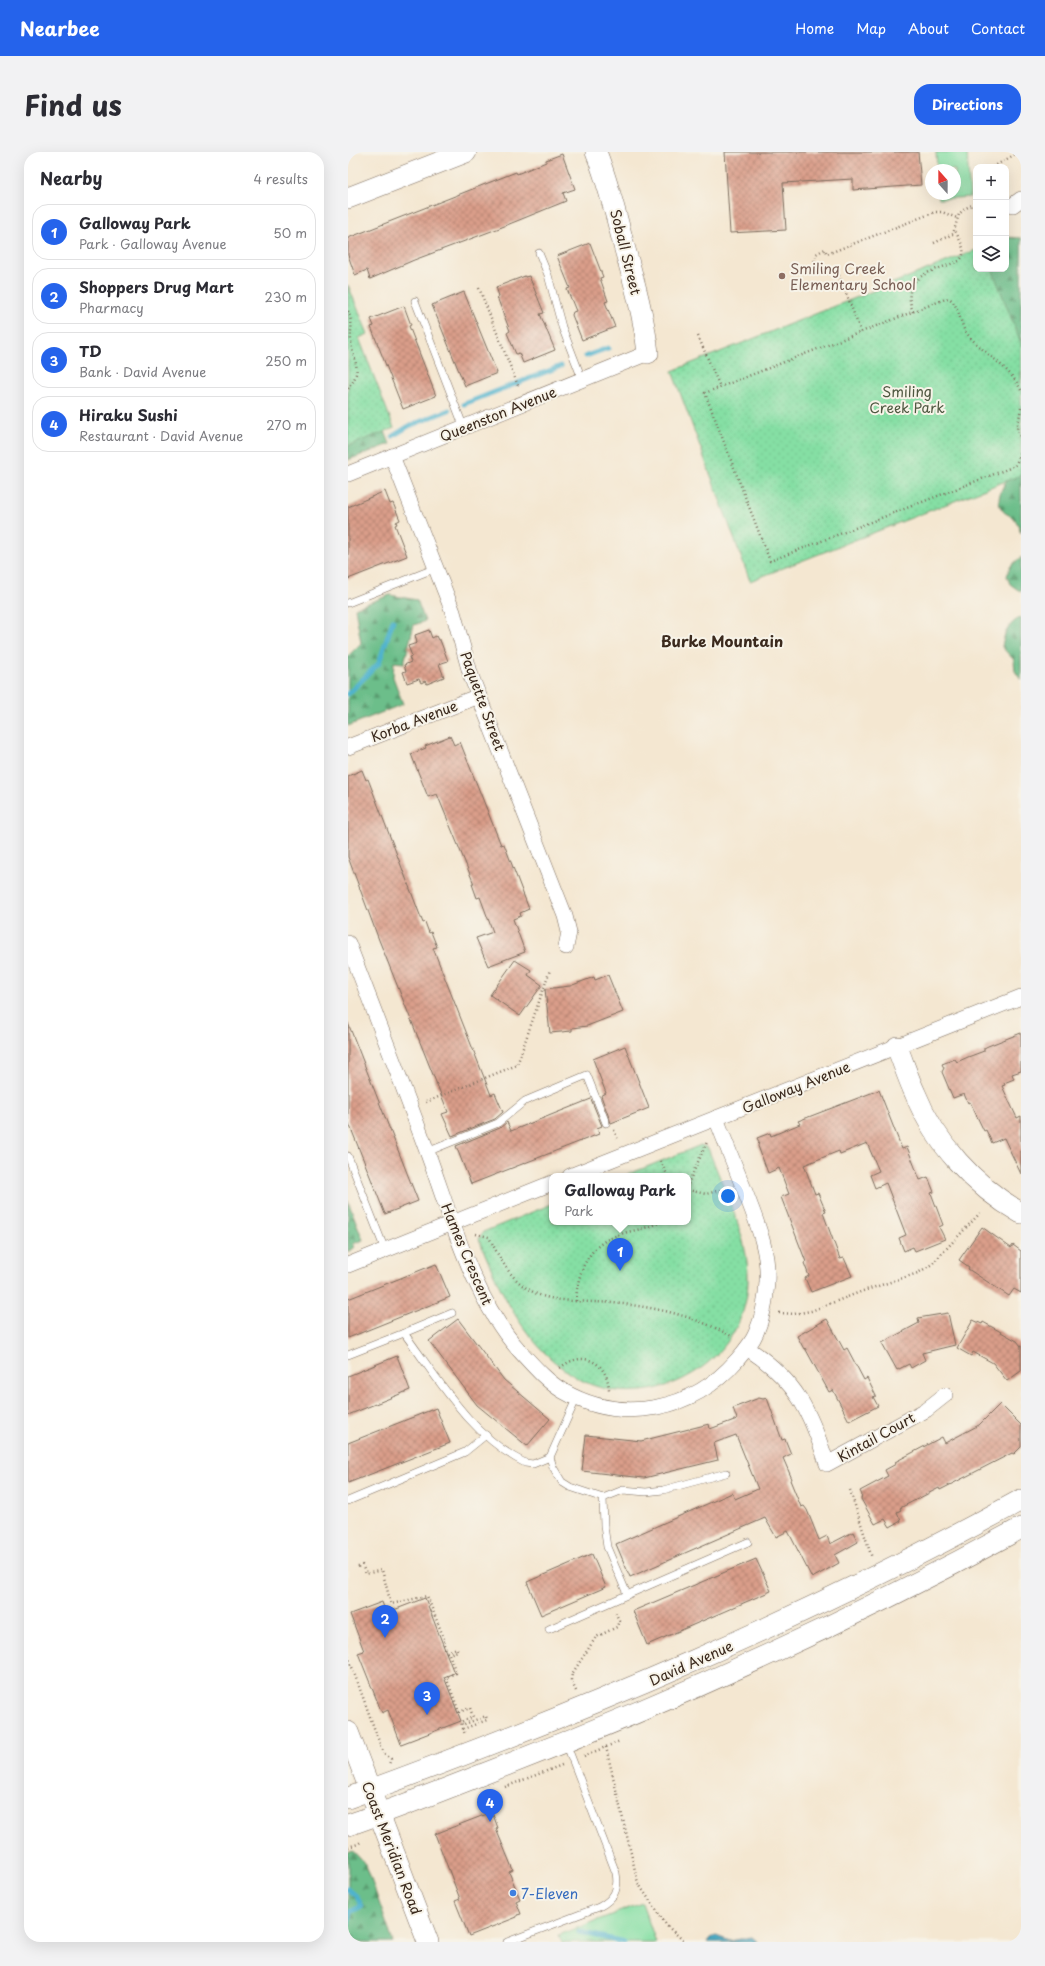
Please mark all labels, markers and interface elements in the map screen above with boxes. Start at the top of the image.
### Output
text: Nearbee [20,14,100,42]
text: Home [795,18,834,39]
text: Map [856,18,886,39]
text: About [908,18,949,39]
text: Contact [971,18,1025,39]
text: Find us [24,83,122,126]
button: Directions [914,84,1021,125]
north arrow [925,164,961,200]
map controls [973,164,1009,272]
button: + [973,164,1009,200]
text: Nearby [40,165,102,191]
text: 4 results [254,169,308,188]
button: − [973,200,1009,236]
street label: Soball Street [605,207,647,297]
text: Galloway Park [79,211,191,234]
text: 1 [51,223,57,242]
text: 50 m [273,223,307,242]
text: Park · Galloway Avenue [79,234,227,253]
button: layers [973,236,1009,272]
place label: Smiling Creek Elementary School [790,258,916,295]
marker: Smiling Creek Elementary School [777,271,787,281]
text: Shoppers Drug Mart [79,275,234,298]
text: 2 [49,287,59,306]
text: 230 m [265,287,307,306]
text: Pharmacy [79,298,144,317]
text: TD [79,339,102,362]
text: 3 [50,351,58,370]
text: 250 m [265,351,307,370]
text: Bank · David Avenue [79,362,206,381]
street label: Queenston Avenue [437,381,560,447]
park label: Smiling Creek Park [869,381,945,418]
text: Hiraku Sushi [79,403,178,426]
text: 4 [50,415,58,434]
text: 270 m [266,415,307,434]
text: Restaurant · David Avenue [79,426,243,445]
district label: Burke Mountain [661,629,783,652]
street label: Paquette Street [455,648,511,754]
street label: Korba Avenue [367,695,461,747]
street label: Galloway Avenue [739,1056,854,1118]
popup [549,1173,691,1225]
text: Galloway Park [564,1178,676,1201]
your location [718,1186,738,1206]
street label: Hames Crescent [436,1200,498,1309]
text: Park [564,1201,593,1220]
pin: 1 [607,1238,633,1271]
street label: Kintail Court [833,1407,919,1467]
pin: 2 [372,1605,398,1638]
street label: David Avenue [646,1635,737,1691]
pin: 3 [414,1682,440,1715]
street label: Coast Meridian Road [357,1778,427,1918]
pin: 4 [477,1789,503,1822]
place label: 7-Eleven [521,1883,578,1904]
marker: 7-Eleven [508,1888,518,1898]

